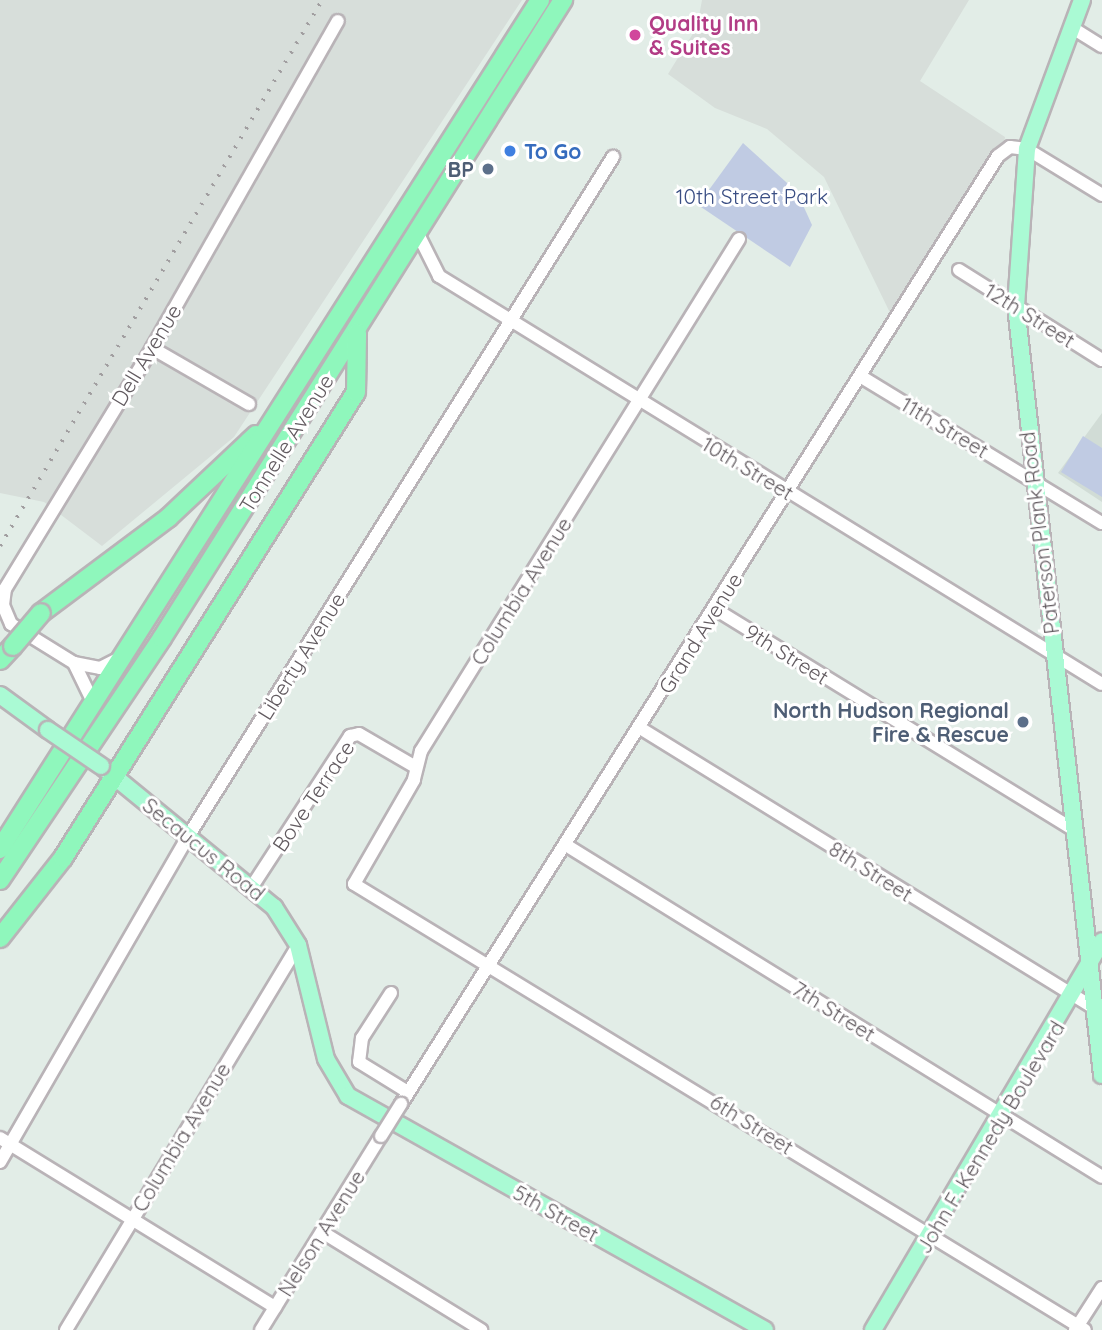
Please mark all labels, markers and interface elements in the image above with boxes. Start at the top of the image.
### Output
place label: Quality Inn & Suites [649,10,759,60]
marker: Quality Inn & Suites [627,27,643,43]
place label: To Go [524,138,581,164]
marker: To Go [502,143,518,159]
place label: BP [448,156,474,182]
marker: BP [480,161,496,177]
park label: 10th Street Park [676,183,828,209]
street label: 12th Street [980,277,1080,353]
street label: Dell Avenue [106,300,186,410]
street label: Tonnelle Avenue [233,369,339,517]
street label: 11th Street [897,391,993,463]
street label: Paterson Plank Road [1014,430,1064,636]
street label: 10th Street [698,431,798,505]
street label: Columbia Avenue [465,512,577,670]
street label: Grand Avenue [653,568,747,698]
street label: Liberty Avenue [252,588,350,724]
street label: 9th Street [741,618,833,690]
place label: North Hudson Regional Fire & Rescue [773,697,1009,747]
marker: North Hudson Regional Fire & Rescue [1015,714,1031,730]
street label: Bove Terrace [267,736,359,856]
street label: Secaucus Road [138,792,270,906]
street label: 8th Street [825,836,917,906]
street label: 7th Street [788,976,880,1046]
street label: John F. Kennedy Boulevard [910,1016,1070,1258]
street label: Columbia Avenue [126,1058,236,1216]
street label: 6th Street [706,1089,798,1159]
street label: Nelson Avenue [272,1165,370,1301]
street label: 5th Street [509,1179,603,1247]

